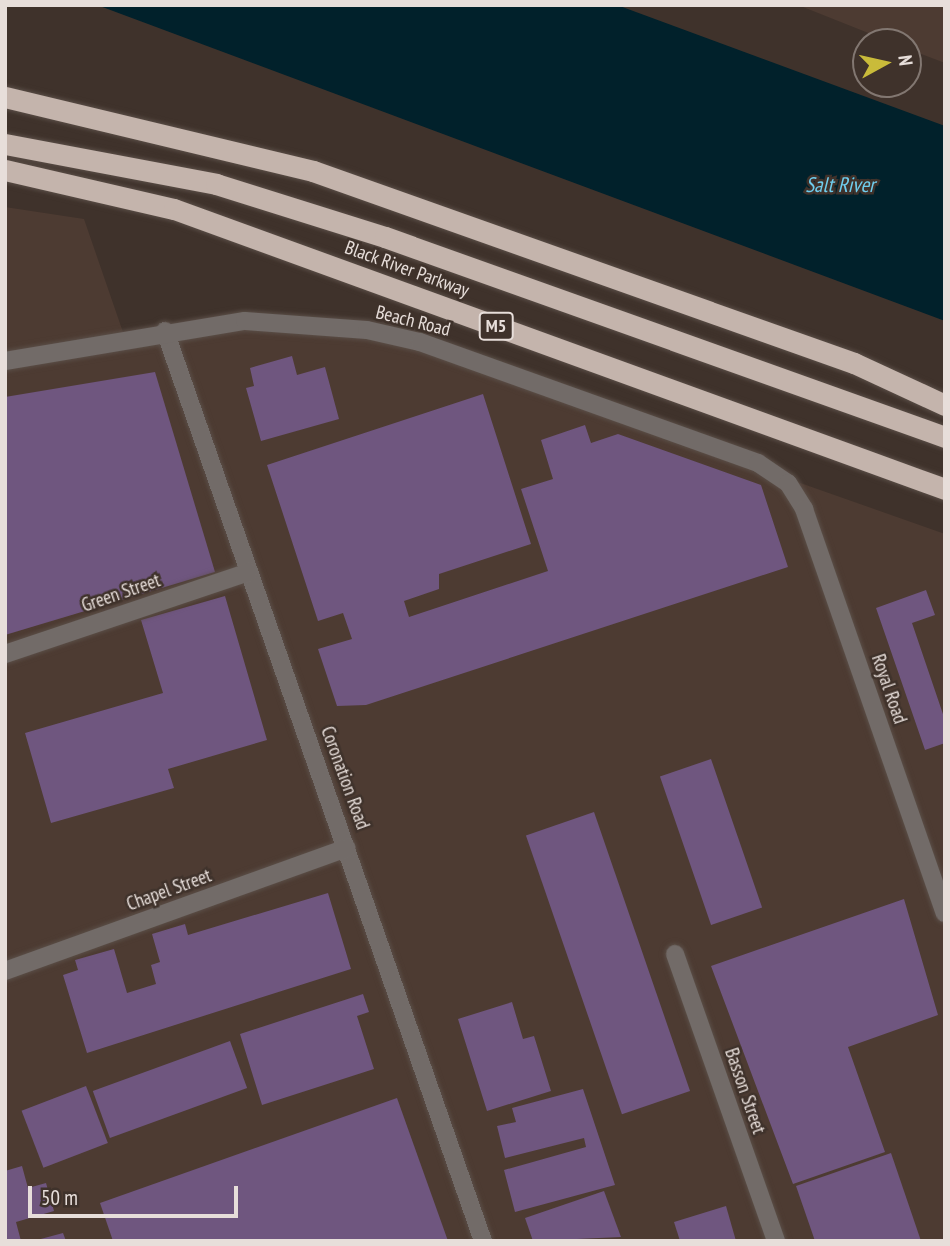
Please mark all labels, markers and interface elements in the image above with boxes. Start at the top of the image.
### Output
north arrow [852,28,922,98]
text: N [893,54,918,67]
water label: Salt River [805,172,875,198]
street label: Black River Parkway [342,236,472,302]
street label: Beach Road [373,301,453,341]
road number: M5 [478,312,514,340]
street label: Green Street [79,569,163,617]
street label: Royal Road [866,651,912,727]
street label: Coronation Road [316,723,374,833]
street label: Chapel Street [123,864,215,916]
street label: Basson Street [720,1045,770,1137]
scale bar [32,1172,242,1216]
text: 50 m [41,1184,78,1211]

